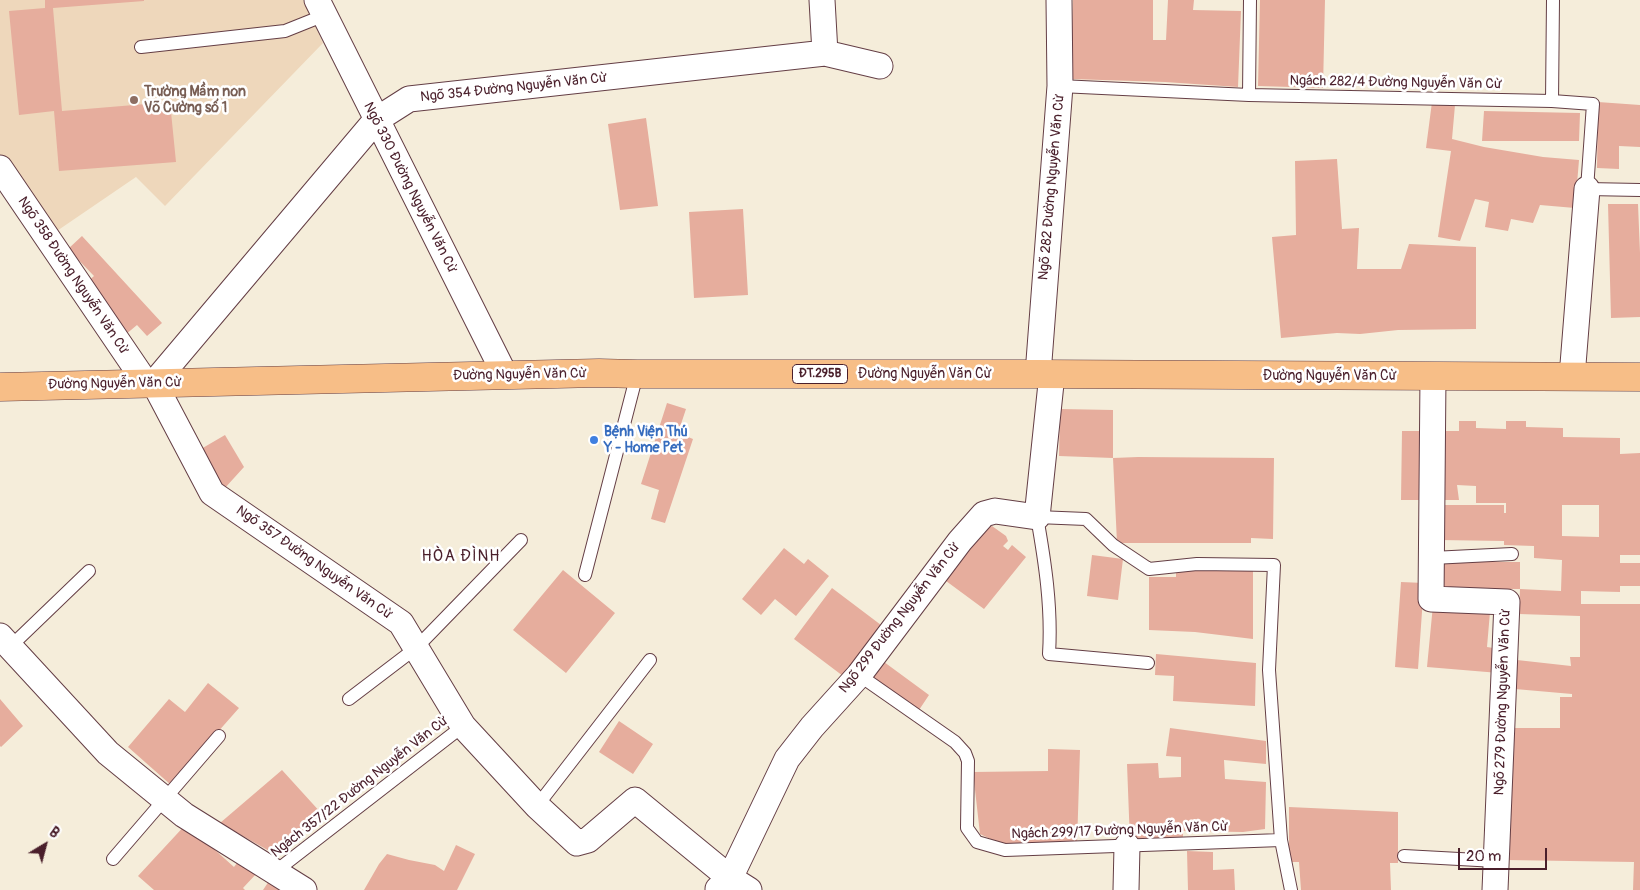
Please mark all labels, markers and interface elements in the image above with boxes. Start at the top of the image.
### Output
street label: Ngõ 354 Đường Nguyễn Văn Cừ [420,70,608,106]
street label: Ngách 282/4 Đường Nguyễn Văn Cừ [1289,73,1503,93]
place label: Trường Mầm non Võ Cường số 1 [144,84,246,116]
street label: Ngõ 282 Đường Nguyễn Văn Cừ [1035,93,1069,281]
marker: Trường Mầm non Võ Cường số 1 [128,94,140,106]
street label: Ngõ 330 Đường Nguyễn Văn Cừ [359,100,461,276]
street label: Ngõ 358 Đường Nguyễn Văn Cừ [14,194,132,358]
road number: ĐT.295B [792,364,848,384]
street label: Đường Nguyễn Văn Cừ [453,365,587,385]
street label: Đường Nguyễn Văn Cừ [858,366,992,382]
street label: Đường Nguyễn Văn Cừ [1263,368,1397,384]
street label: Đường Nguyễn Văn Cừ [48,374,182,394]
place label: Bệnh Viện Thú Y - Home Pet [604,424,688,457]
marker: Bệnh Viện Thú Y - Home Pet [588,434,600,446]
street label: Ngõ 357 Đường Nguyễn Văn Cừ [232,502,396,624]
street label: Ngõ 299 Đường Nguyễn Văn Cừ [836,539,964,697]
district label: HÒA ĐÌNH [421,547,501,567]
street label: Ngõ 279 Đường Nguyễn Văn Cừ [1491,608,1515,796]
street label: Ngách 357/22 Đường Nguyễn Văn Cừ [268,712,452,862]
street label: Ngách 299/17 Đường Nguyễn Văn Cừ [1011,819,1229,843]
north arrow [20,820,70,870]
text: B [46,823,63,842]
scale bar [1460,838,1549,870]
text: 20 m [1466,847,1501,866]

